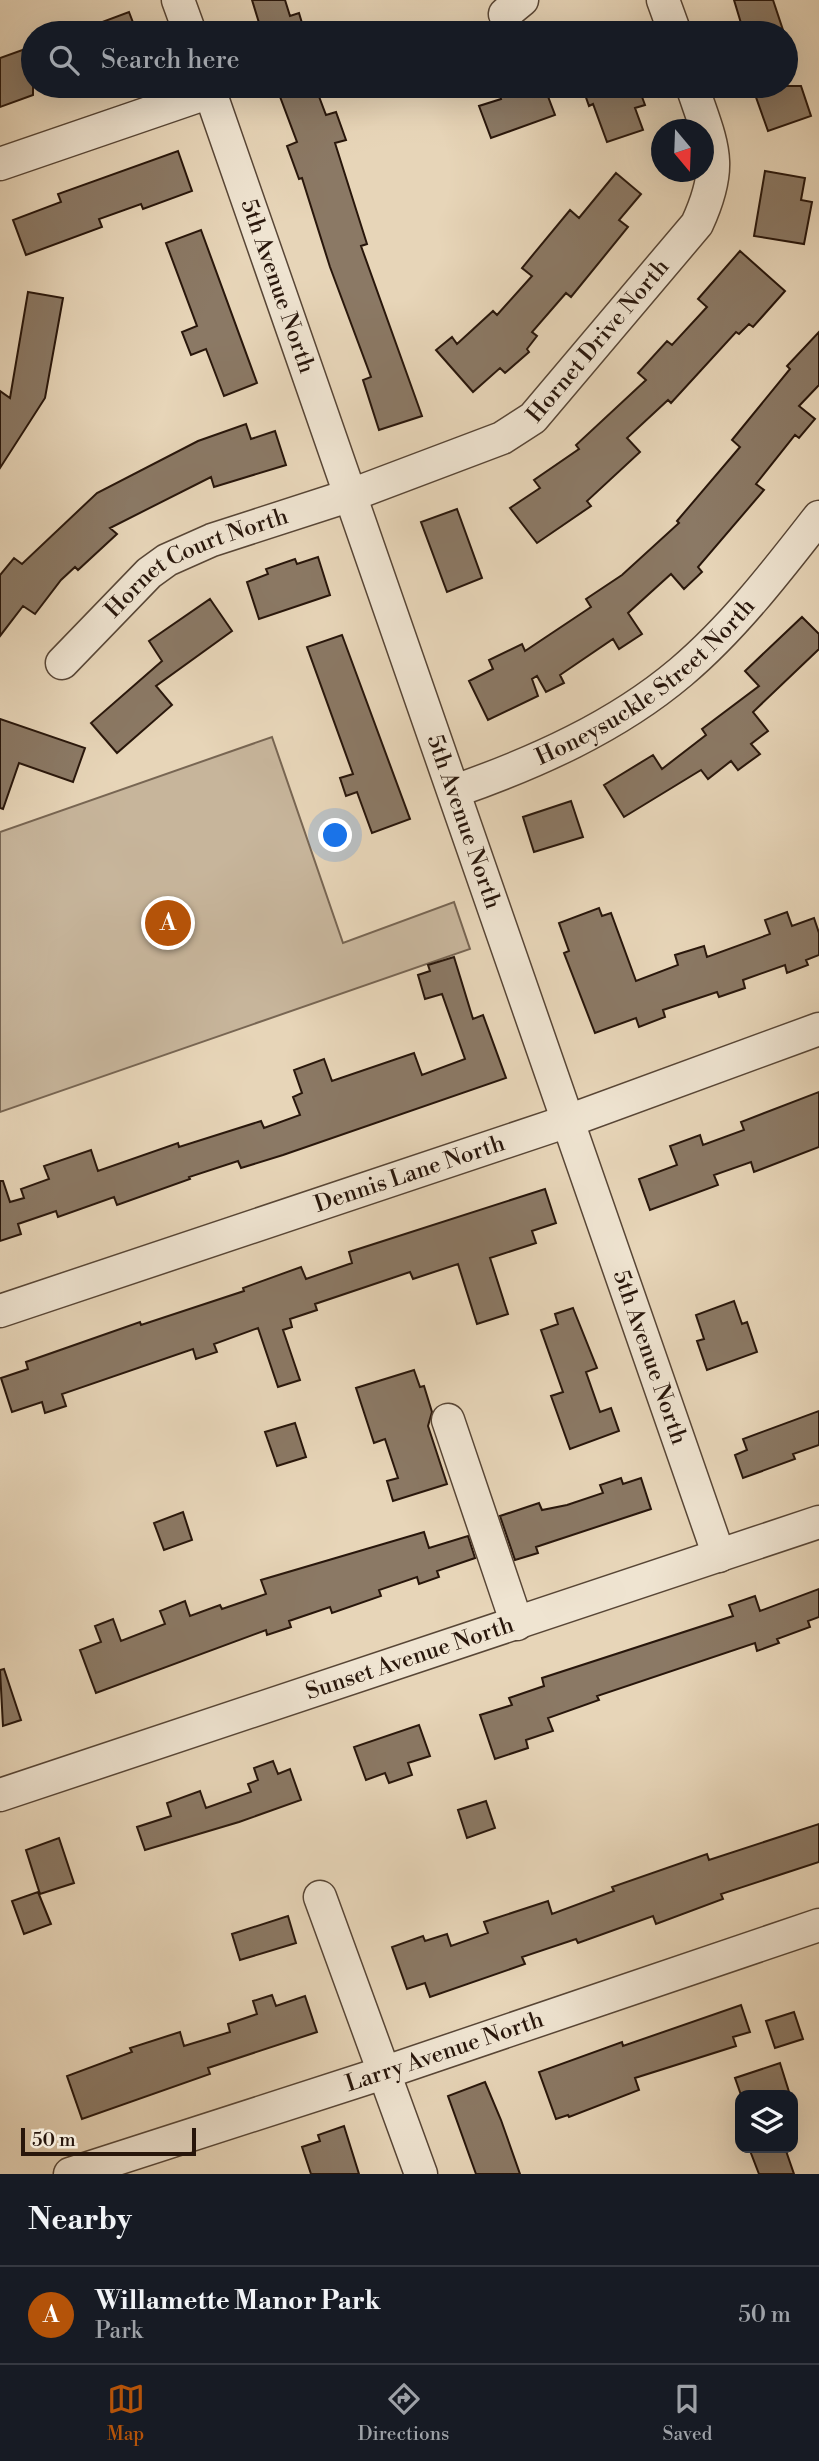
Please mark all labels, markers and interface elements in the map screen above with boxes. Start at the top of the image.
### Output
search box [21,21,798,98]
icon: search [45,41,83,79]
text: Search here [101,44,240,76]
north arrow [651,119,714,182]
street label: 5th Avenue North [234,195,321,377]
street label: Hornet Drive North [521,253,675,429]
street label: Hornet Court North [99,502,292,624]
street label: Honeysuckle Street North [531,592,761,772]
street label: 5th Avenue North [421,731,507,913]
your location [318,818,352,852]
pin: A [145,897,191,949]
street label: Dennis Lane North [311,1129,509,1219]
street label: 5th Avenue North [607,1266,693,1449]
street label: Sunset Avenue North [302,1611,518,1706]
street label: Larry Avenue North [342,2005,547,2098]
map controls [735,2090,798,2153]
button: layers [735,2090,798,2153]
scale bar [21,2125,196,2157]
text: 50 m [32,2128,76,2152]
text: Nearby [28,2201,132,2239]
text: Willamette Manor Park [95,2285,381,2317]
text: A [43,2301,59,2329]
text: 50 m [738,2301,791,2329]
text: Park [95,2317,143,2345]
tab: Map [107,2380,145,2446]
tab: Directions [358,2380,449,2446]
tab: Saved [663,2380,712,2446]

